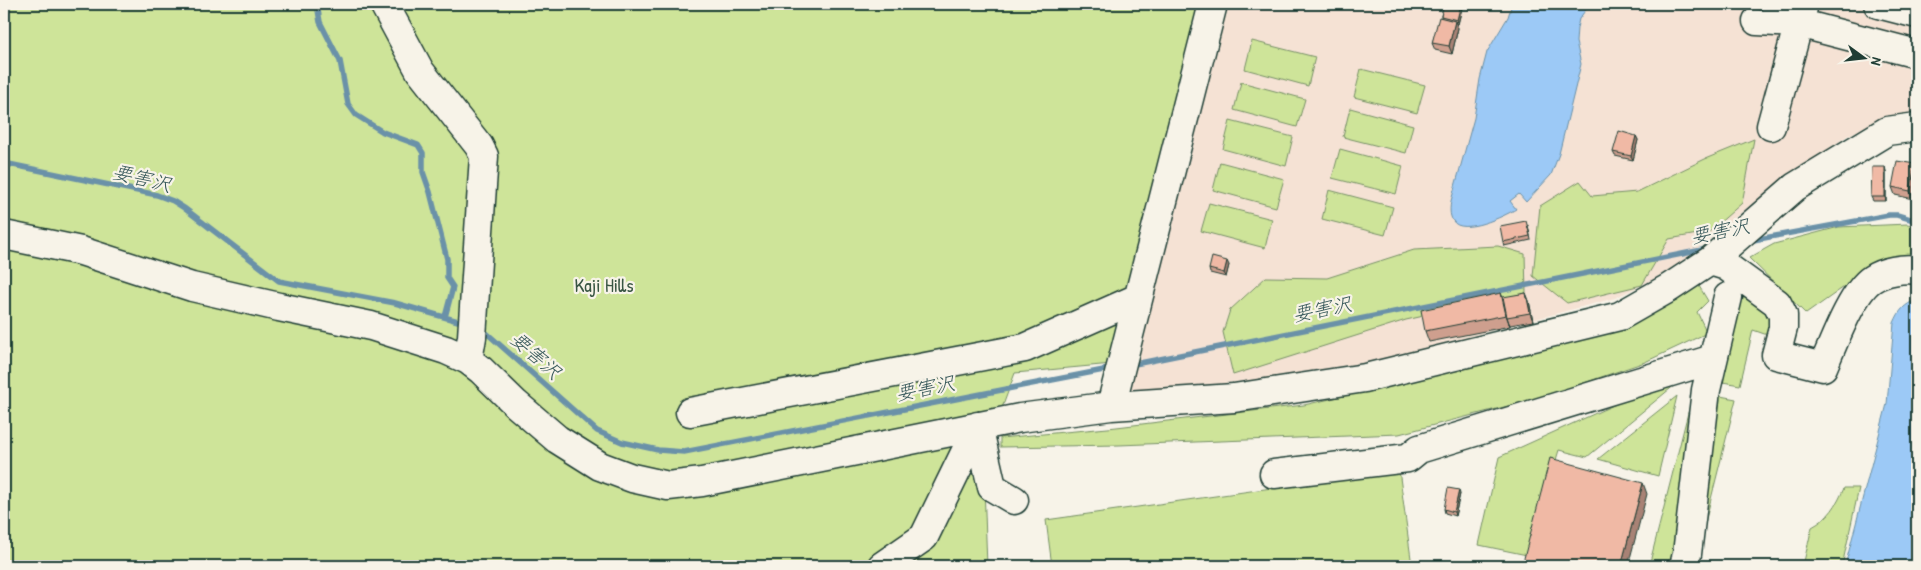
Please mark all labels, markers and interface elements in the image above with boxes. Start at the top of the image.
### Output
north arrow [1838,32,1888,82]
text: N [1867,55,1887,68]
water label: 要害沢 [110,157,175,198]
water label: 要害沢 [1688,211,1753,249]
park label: Kaji Hills [574,272,634,298]
water label: 要害沢 [1290,289,1355,327]
water label: 要害沢 [505,325,568,385]
water label: 要害沢 [893,368,958,406]

